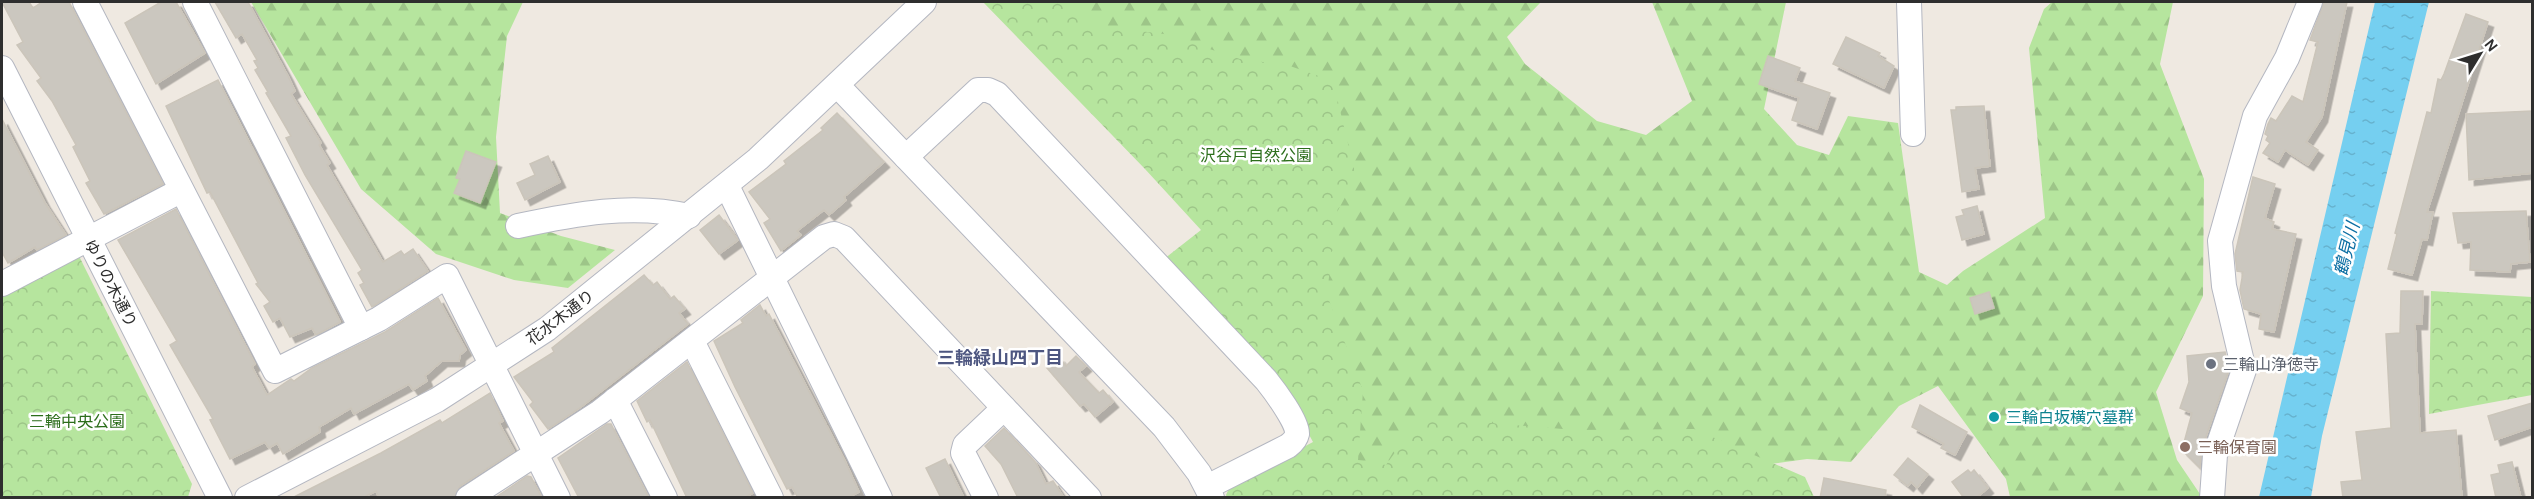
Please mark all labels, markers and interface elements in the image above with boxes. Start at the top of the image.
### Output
north arrow [2450,24,2510,84]
text: N [2480,35,2502,55]
park label: 沢谷戸自然公園 [1200,146,1312,165]
water label: 鶴見川 [2330,218,2365,278]
street label: ゆりの木通り [80,236,141,330]
street label: 花水木通り [523,286,598,349]
district label: 三輪緑山四丁目 [937,347,1063,369]
place label: 三輪山浄徳寺 [2223,355,2319,374]
marker: 三輪山浄徳寺 [2204,357,2218,371]
place label: 三輪白坂横穴墓群 [2006,408,2134,427]
marker: 三輪白坂横穴墓群 [1987,410,2001,424]
park label: 三輪中央公園 [29,412,125,431]
place label: 三輪保育園 [2197,438,2277,457]
marker: 三輪保育園 [2178,440,2192,454]

